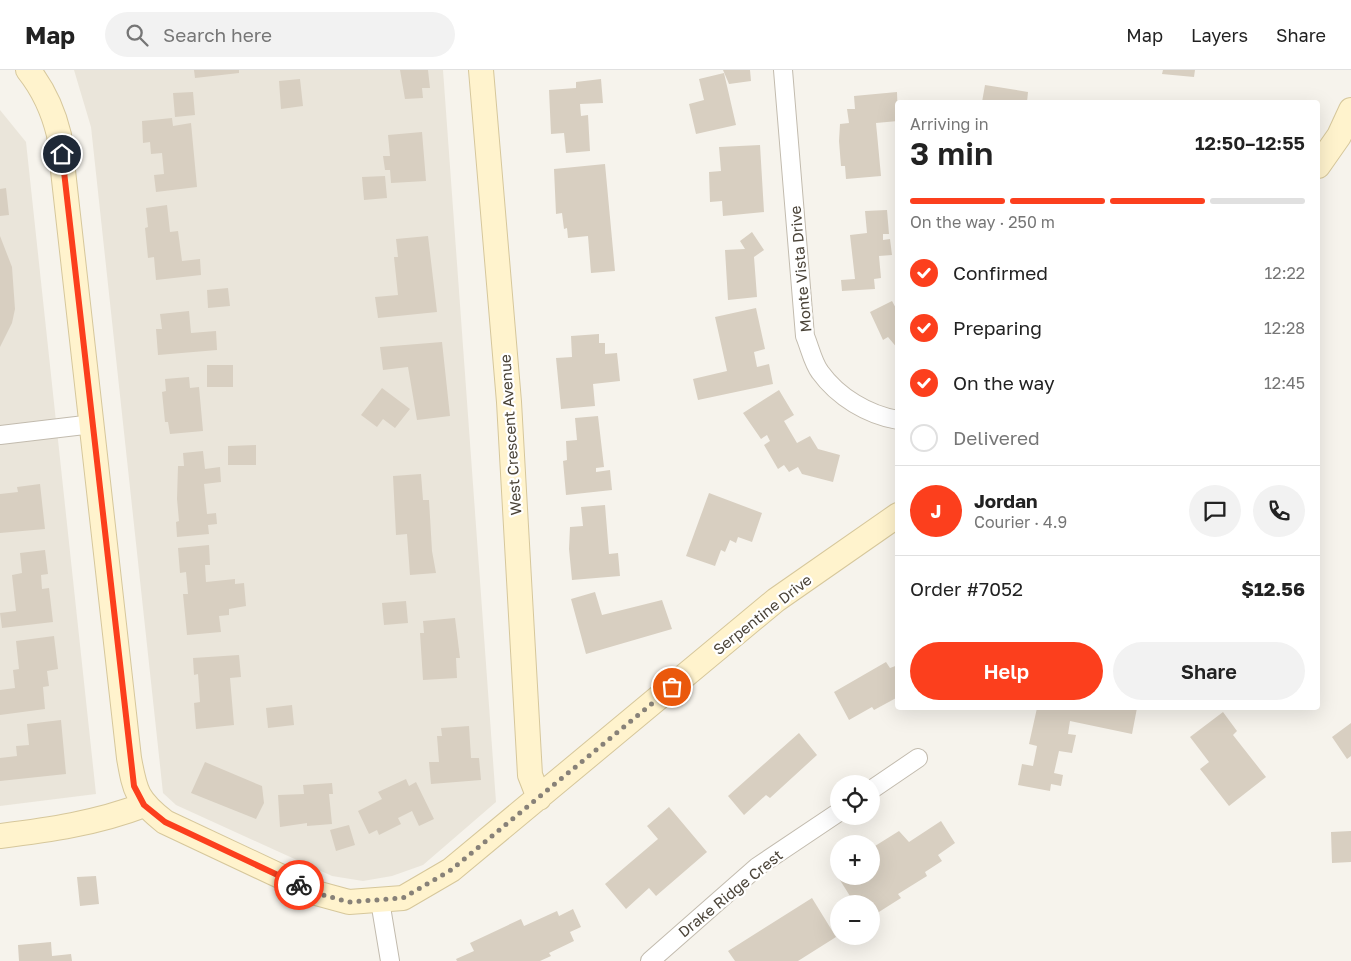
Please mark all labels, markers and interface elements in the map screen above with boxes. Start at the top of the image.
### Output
search box [105,12,455,57]
text: Map [25,20,75,49]
icon: search [123,21,151,49]
text: Search here [163,23,272,46]
text: Map [1126,24,1163,46]
text: Layers [1191,24,1248,46]
text: Share [1276,24,1326,46]
text: Arriving in [910,114,989,134]
text: 12:50–12:55 [1195,131,1305,154]
pin [41,133,83,175]
text: 3 min [910,134,993,172]
icon: home [48,140,76,168]
street label: Monte Vista Drive [785,205,814,333]
text: On the way · 250 m [910,212,1055,232]
icon: check [910,259,938,287]
text: Confirmed [953,261,1048,284]
text: 12:22 [1265,263,1305,283]
icon: check [910,314,938,342]
text: Preparing [953,316,1042,339]
text: 12:28 [1264,318,1305,338]
street label: West Crescent Avenue [495,354,525,516]
icon: check [910,369,938,397]
text: On the way [953,371,1055,394]
text: 12:45 [1264,373,1305,393]
text: Delivered [953,426,1040,449]
button: chat [1189,485,1241,537]
button: phone [1253,485,1305,537]
text: Jordan [974,489,1038,512]
text: J [931,499,941,522]
text: Courier · 4.9 [974,512,1067,532]
street label: Serpentine Drive [709,570,815,658]
text: Order #7052 [910,577,1023,600]
text: $12.56 [1241,577,1305,600]
button: Help [910,642,1103,700]
button: Share [1113,642,1305,700]
pin [651,666,693,708]
icon: bag [658,673,686,701]
map controls [830,775,880,945]
button: locate [830,775,880,825]
button: + [830,835,880,885]
street label: Drake Ridge Crest [674,845,786,941]
courier [274,860,324,910]
icon: bike [285,871,313,899]
button: − [830,895,880,945]

